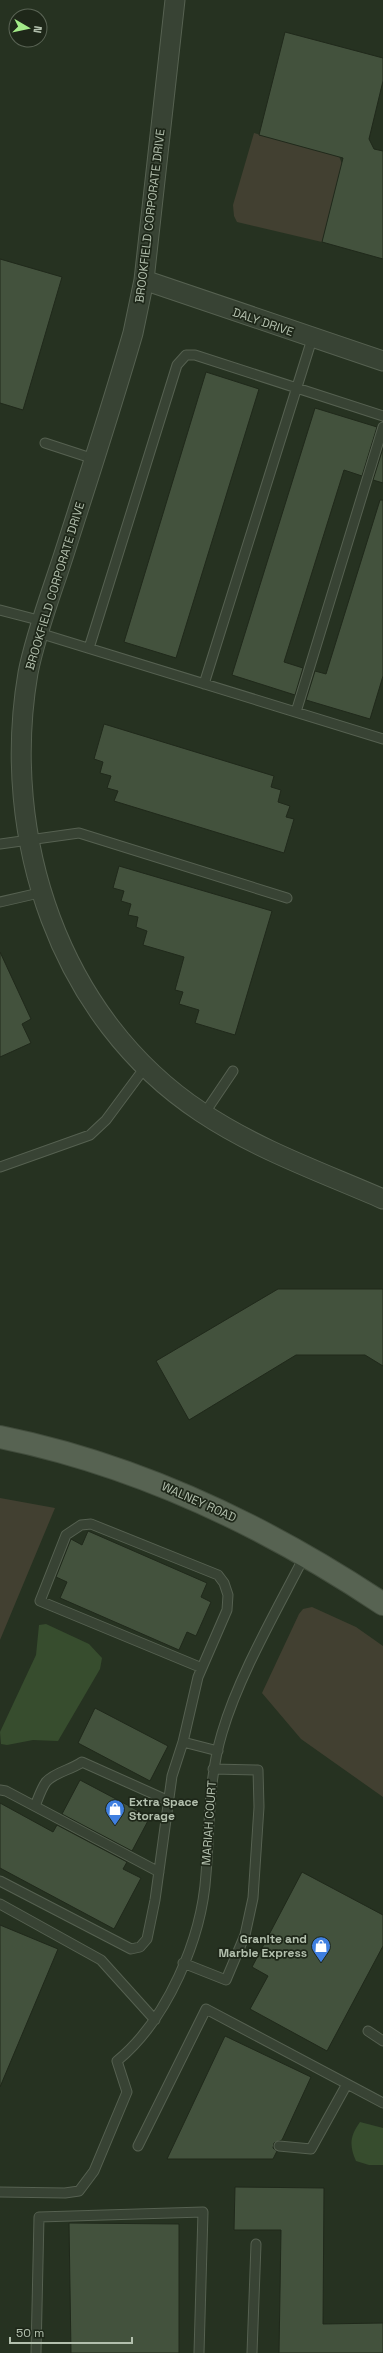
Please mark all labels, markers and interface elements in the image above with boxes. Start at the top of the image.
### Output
north arrow [8,8,48,48]
text: N [30,25,45,34]
street label: BROOKFIELD CORPORATE DRIVE [131,128,169,304]
street label: DALY DRIVE [230,304,296,340]
street label: BROOKFIELD CORPORATE DRIVE [22,500,88,672]
street label: WALNEY ROAD [159,1478,239,1526]
street label: MARIAH COURT [198,1780,220,1866]
place label: Extra Space Storage [129,1794,199,1824]
shop icon: Extra Space Storage [104,1798,126,1826]
place label: Granite and Marble Express [218,1931,307,1961]
shop icon: Granite and Marble Express [310,1935,332,1963]
scale bar [10,2319,132,2345]
text: 50 m [16,2325,44,2341]

